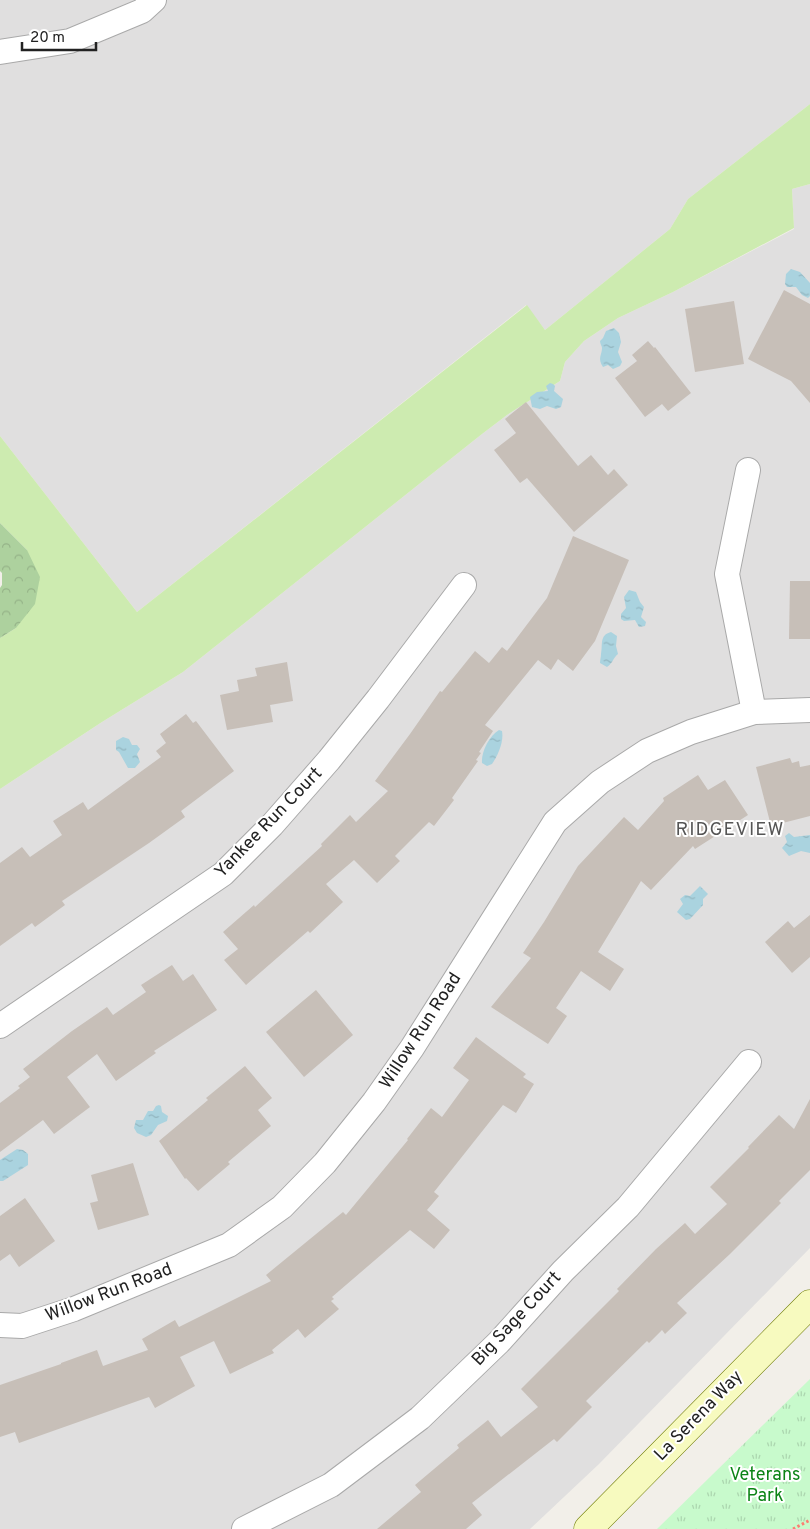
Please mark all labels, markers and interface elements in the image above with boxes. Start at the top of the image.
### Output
scale bar [22,20,96,52]
text: 20 m [30,29,65,48]
street label: Yankee Run Court [210,763,328,883]
district label: RIDGEVIEW [676,818,784,842]
street label: Willow Run Road [375,969,467,1093]
street label: Willow Run Road [42,1258,176,1328]
street label: Big Sage Court [467,1267,567,1371]
street label: La Serena Way [650,1366,748,1466]
park label: Veterans Park [730,1464,800,1508]

